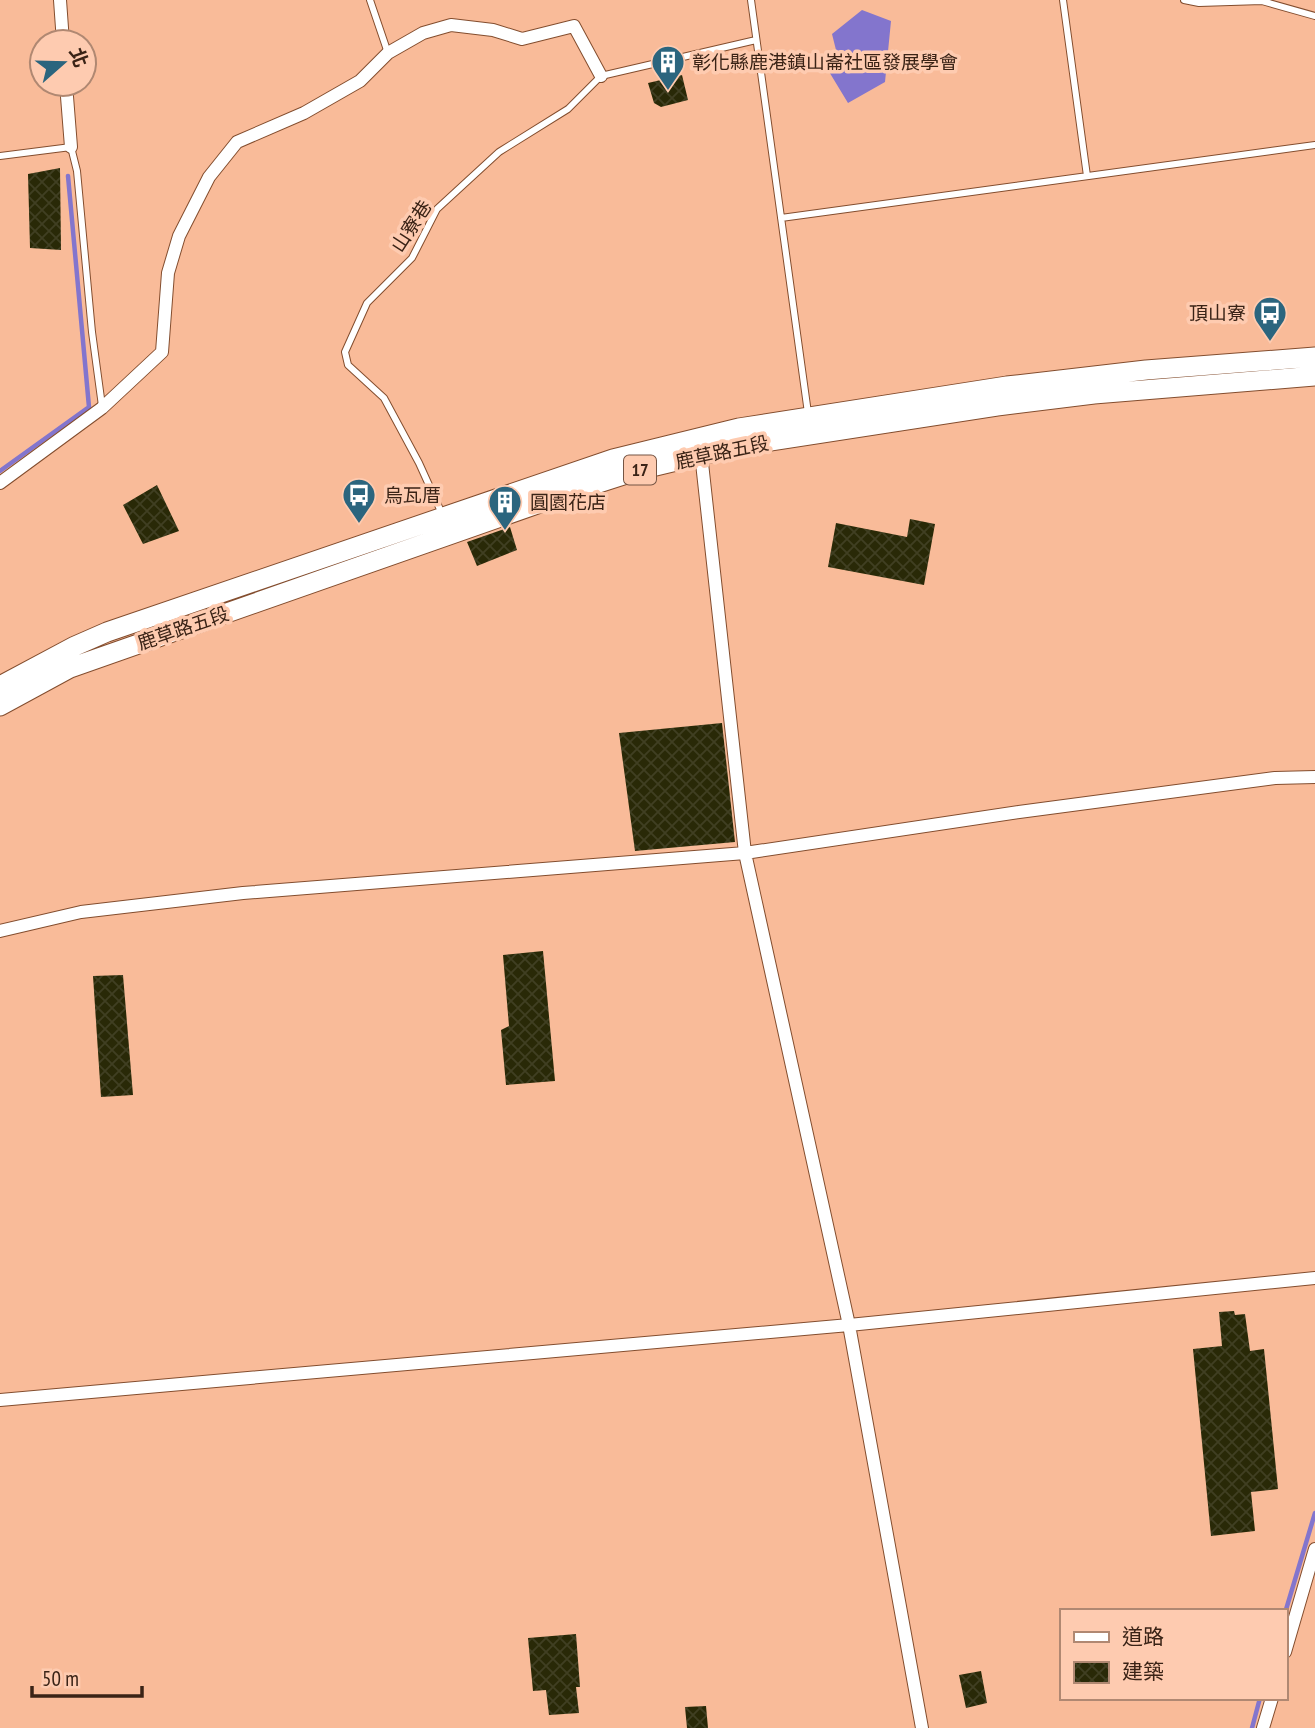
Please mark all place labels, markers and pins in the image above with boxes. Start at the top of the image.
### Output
building icon: 彰化縣鹿港鎮山崙社區發展學會 [649,43,687,92]
place label: 彰化縣鹿港鎮山崙社區發展學會 [692,50,958,74]
bus stop icon: 頂山寮 [1251,294,1289,343]
place label: 頂山寮 [1189,301,1246,325]
bus stop icon: 烏瓦厝 [340,476,378,525]
place label: 烏瓦厝 [384,483,441,507]
building icon: 圓園花店 [486,483,524,532]
place label: 圓園花店 [530,490,606,514]

